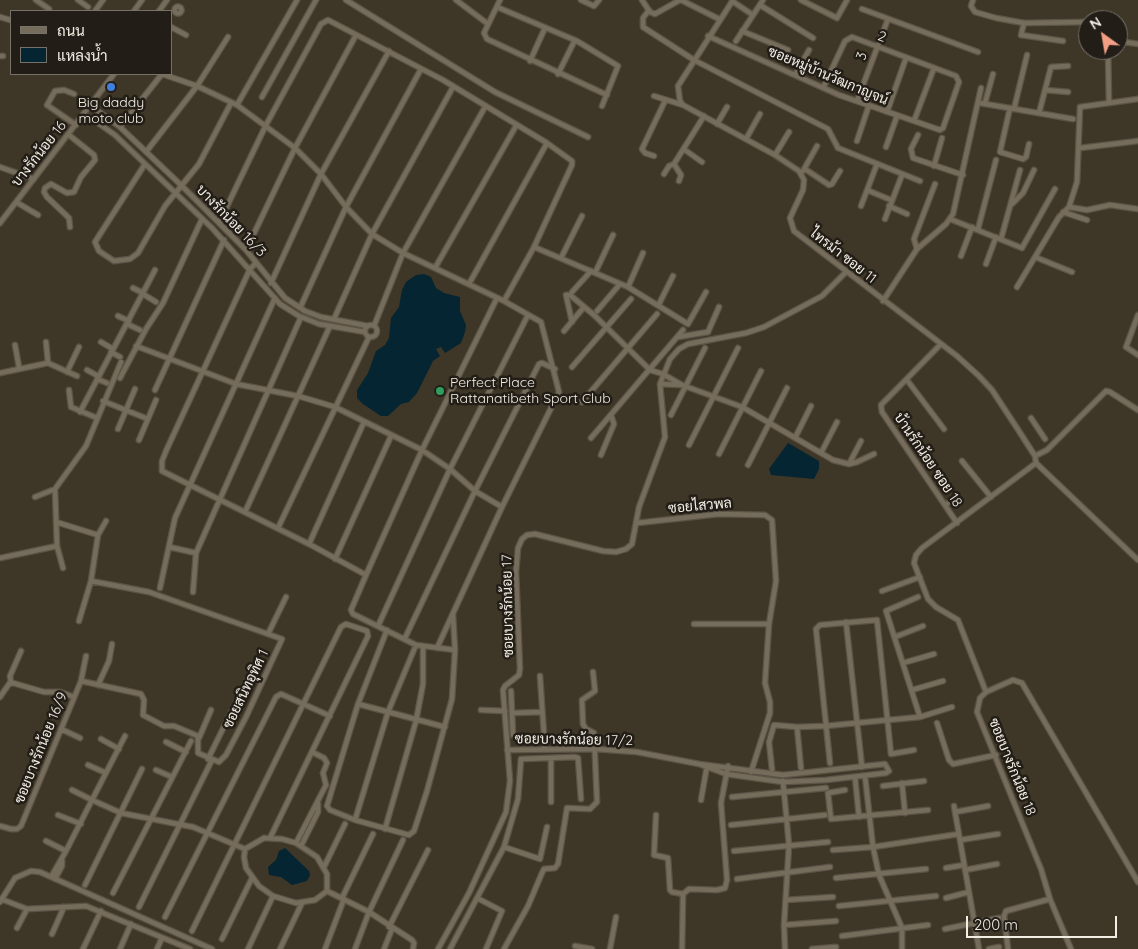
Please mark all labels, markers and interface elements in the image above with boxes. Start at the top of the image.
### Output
legend [10,10,172,75]
north arrow [1078,10,1128,60]
text: N [1086,13,1105,33]
text: ถนน [57,21,85,40]
street label: 2 [875,28,889,46]
street label: ซอยหมู่บ้านวัฒกาญจน์ [765,43,891,109]
text: แหล่งน้ำ [57,46,108,65]
street label: 3 [853,50,871,62]
marker: Big daddy moto club [105,81,117,93]
place label: Big daddy moto club [78,95,144,128]
street label: บางรักน้อย 16 [8,118,70,190]
street label: บางรักน้อย 16/3 [193,182,269,260]
street label: ไทรม้า ซอย 11 [806,225,880,287]
place label: Perfect Place Rattanatibeth Sport Club [450,375,611,408]
marker: Perfect Place Rattanatibeth Sport Club [434,385,446,397]
street label: บ้านรักน้อย ซอย 18 [890,410,966,510]
street label: ซอยไสวพล [667,495,733,517]
street label: ซอยบางรักน้อย 17 [499,554,517,658]
street label: ซอยสนิทอุทิศ 1 [220,647,272,731]
street label: ซอยบางรักน้อย 16/9 [11,690,71,806]
street label: ซอยบางรักน้อย 18 [985,716,1039,818]
street label: ซอยบางรักน้อย 17/2 [515,731,633,749]
scale bar [968,906,1119,938]
text: 200 m [974,915,1018,934]

